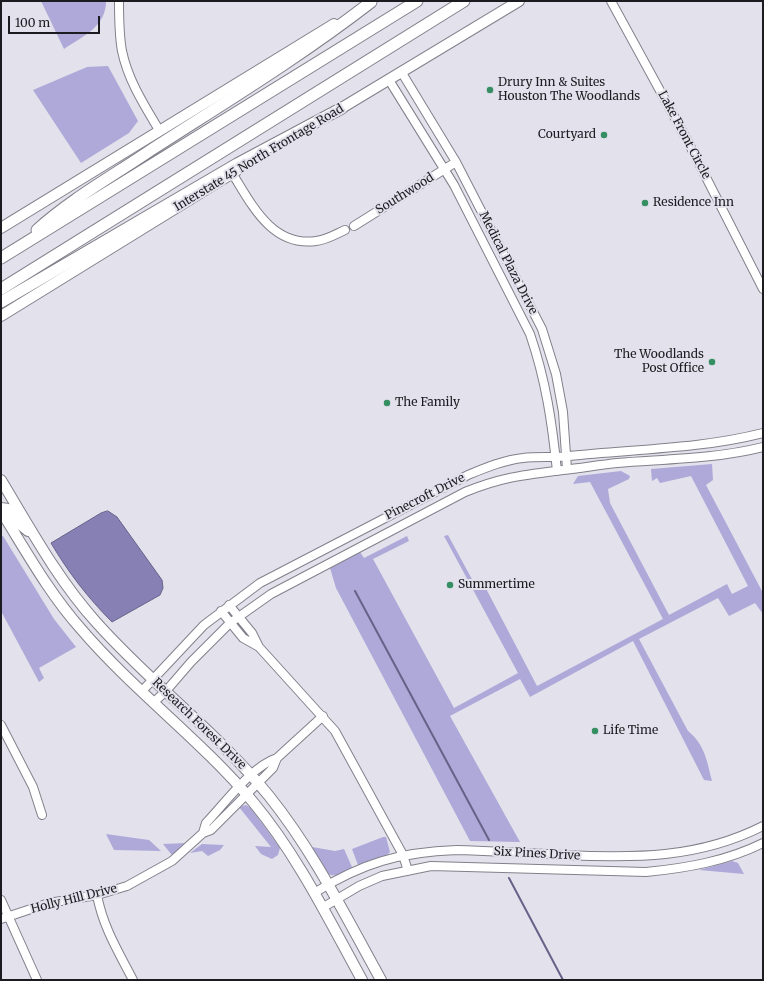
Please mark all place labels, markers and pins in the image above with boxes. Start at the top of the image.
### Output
place label: Drury Inn & Suites Houston The Woodlands [498,76,640,104]
marker: Drury Inn & Suites Houston The Woodlands [485,85,495,95]
place label: Courtyard [538,128,596,142]
marker: Courtyard [599,130,609,140]
place label: Residence Inn [653,196,734,210]
marker: Residence Inn [640,198,650,208]
place label: The Woodlands Post Office [614,348,704,376]
marker: The Woodlands Post Office [707,357,717,367]
place label: The Family [395,396,460,410]
marker: The Family [382,398,392,408]
place label: Summertime [458,578,535,592]
marker: Summertime [445,580,455,590]
place label: Life Time [603,724,658,738]
marker: Life Time [590,726,600,736]

